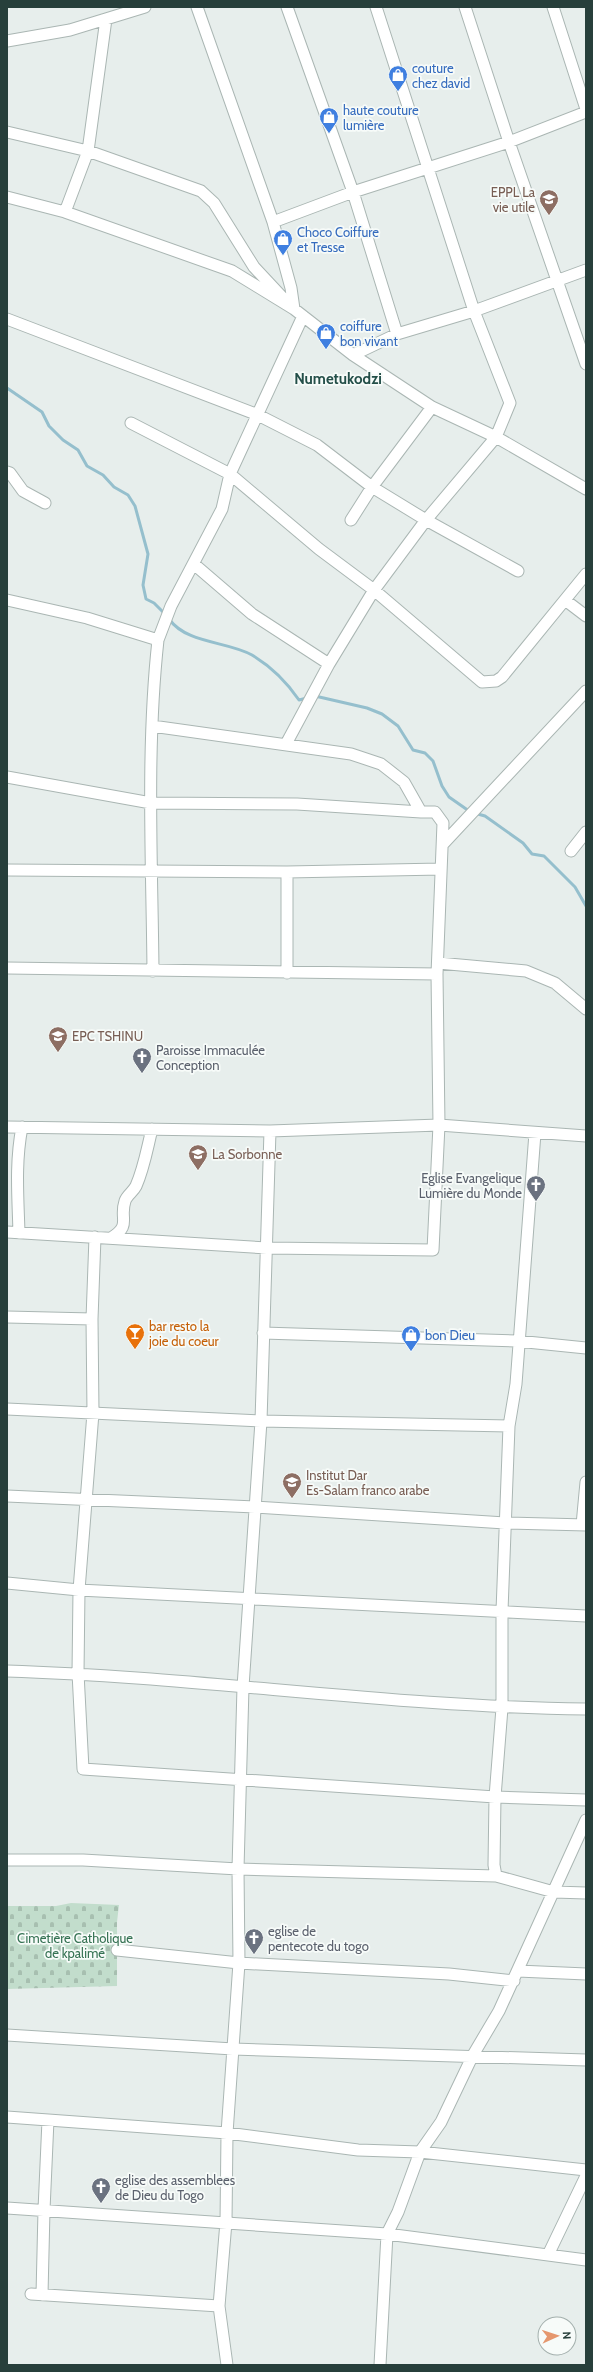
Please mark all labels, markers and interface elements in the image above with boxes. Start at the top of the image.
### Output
place label: couture chez david [412,60,470,91]
shop icon: couture chez david [387,64,409,92]
place label: haute couture lumière [343,102,419,133]
shop icon: haute couture lumière [318,106,340,134]
place label: EPPL La vie utile [491,184,536,215]
school or university icon: EPPL La vie utile [538,188,560,216]
place label: Choco Coiffure et Tresse [297,224,379,255]
shop icon: Choco Coiffure et Tresse [272,228,294,256]
place label: coiffure bon vivant [340,318,398,349]
shop icon: coiffure bon vivant [315,322,337,350]
district label: Numetukodzi [294,370,382,388]
school or university icon: EPC TSHINU [47,1025,69,1053]
place label: EPC TSHINU [72,1028,143,1044]
place label: Paroisse Immaculée Conception [156,1042,265,1073]
church icon: Paroisse Immaculée Conception [131,1046,153,1074]
school or university icon: La Sorbonne [187,1143,209,1171]
place label: La Sorbonne [212,1146,282,1162]
place label: Eglise Evangelique Lumière du Monde [419,1170,522,1201]
church icon: Eglise Evangelique Lumière du Monde [525,1174,547,1202]
place label: bar resto la joie du coeur [148,1318,220,1350]
bar icon: bar resto la joie du coeur [124,1322,146,1350]
shop icon: bon Dieu [400,1324,422,1352]
place label: bon Dieu [425,1327,475,1343]
place label: Institut Dar Es-Salam franco arabe [306,1467,430,1498]
school or university icon: Institut Dar Es-Salam franco arabe [281,1471,303,1499]
place label: eglise de pentecote du togo [268,1923,369,1954]
church icon: eglise de pentecote du togo [243,1927,265,1955]
park label: Cimetière Catholique de kpalimé [17,1930,133,1961]
place label: eglise des assemblees de Dieu du Togo [115,2172,236,2203]
church icon: eglise des assemblees de Dieu du Togo [90,2176,112,2204]
north arrow [537,2316,577,2356]
text: N [560,2331,574,2340]

